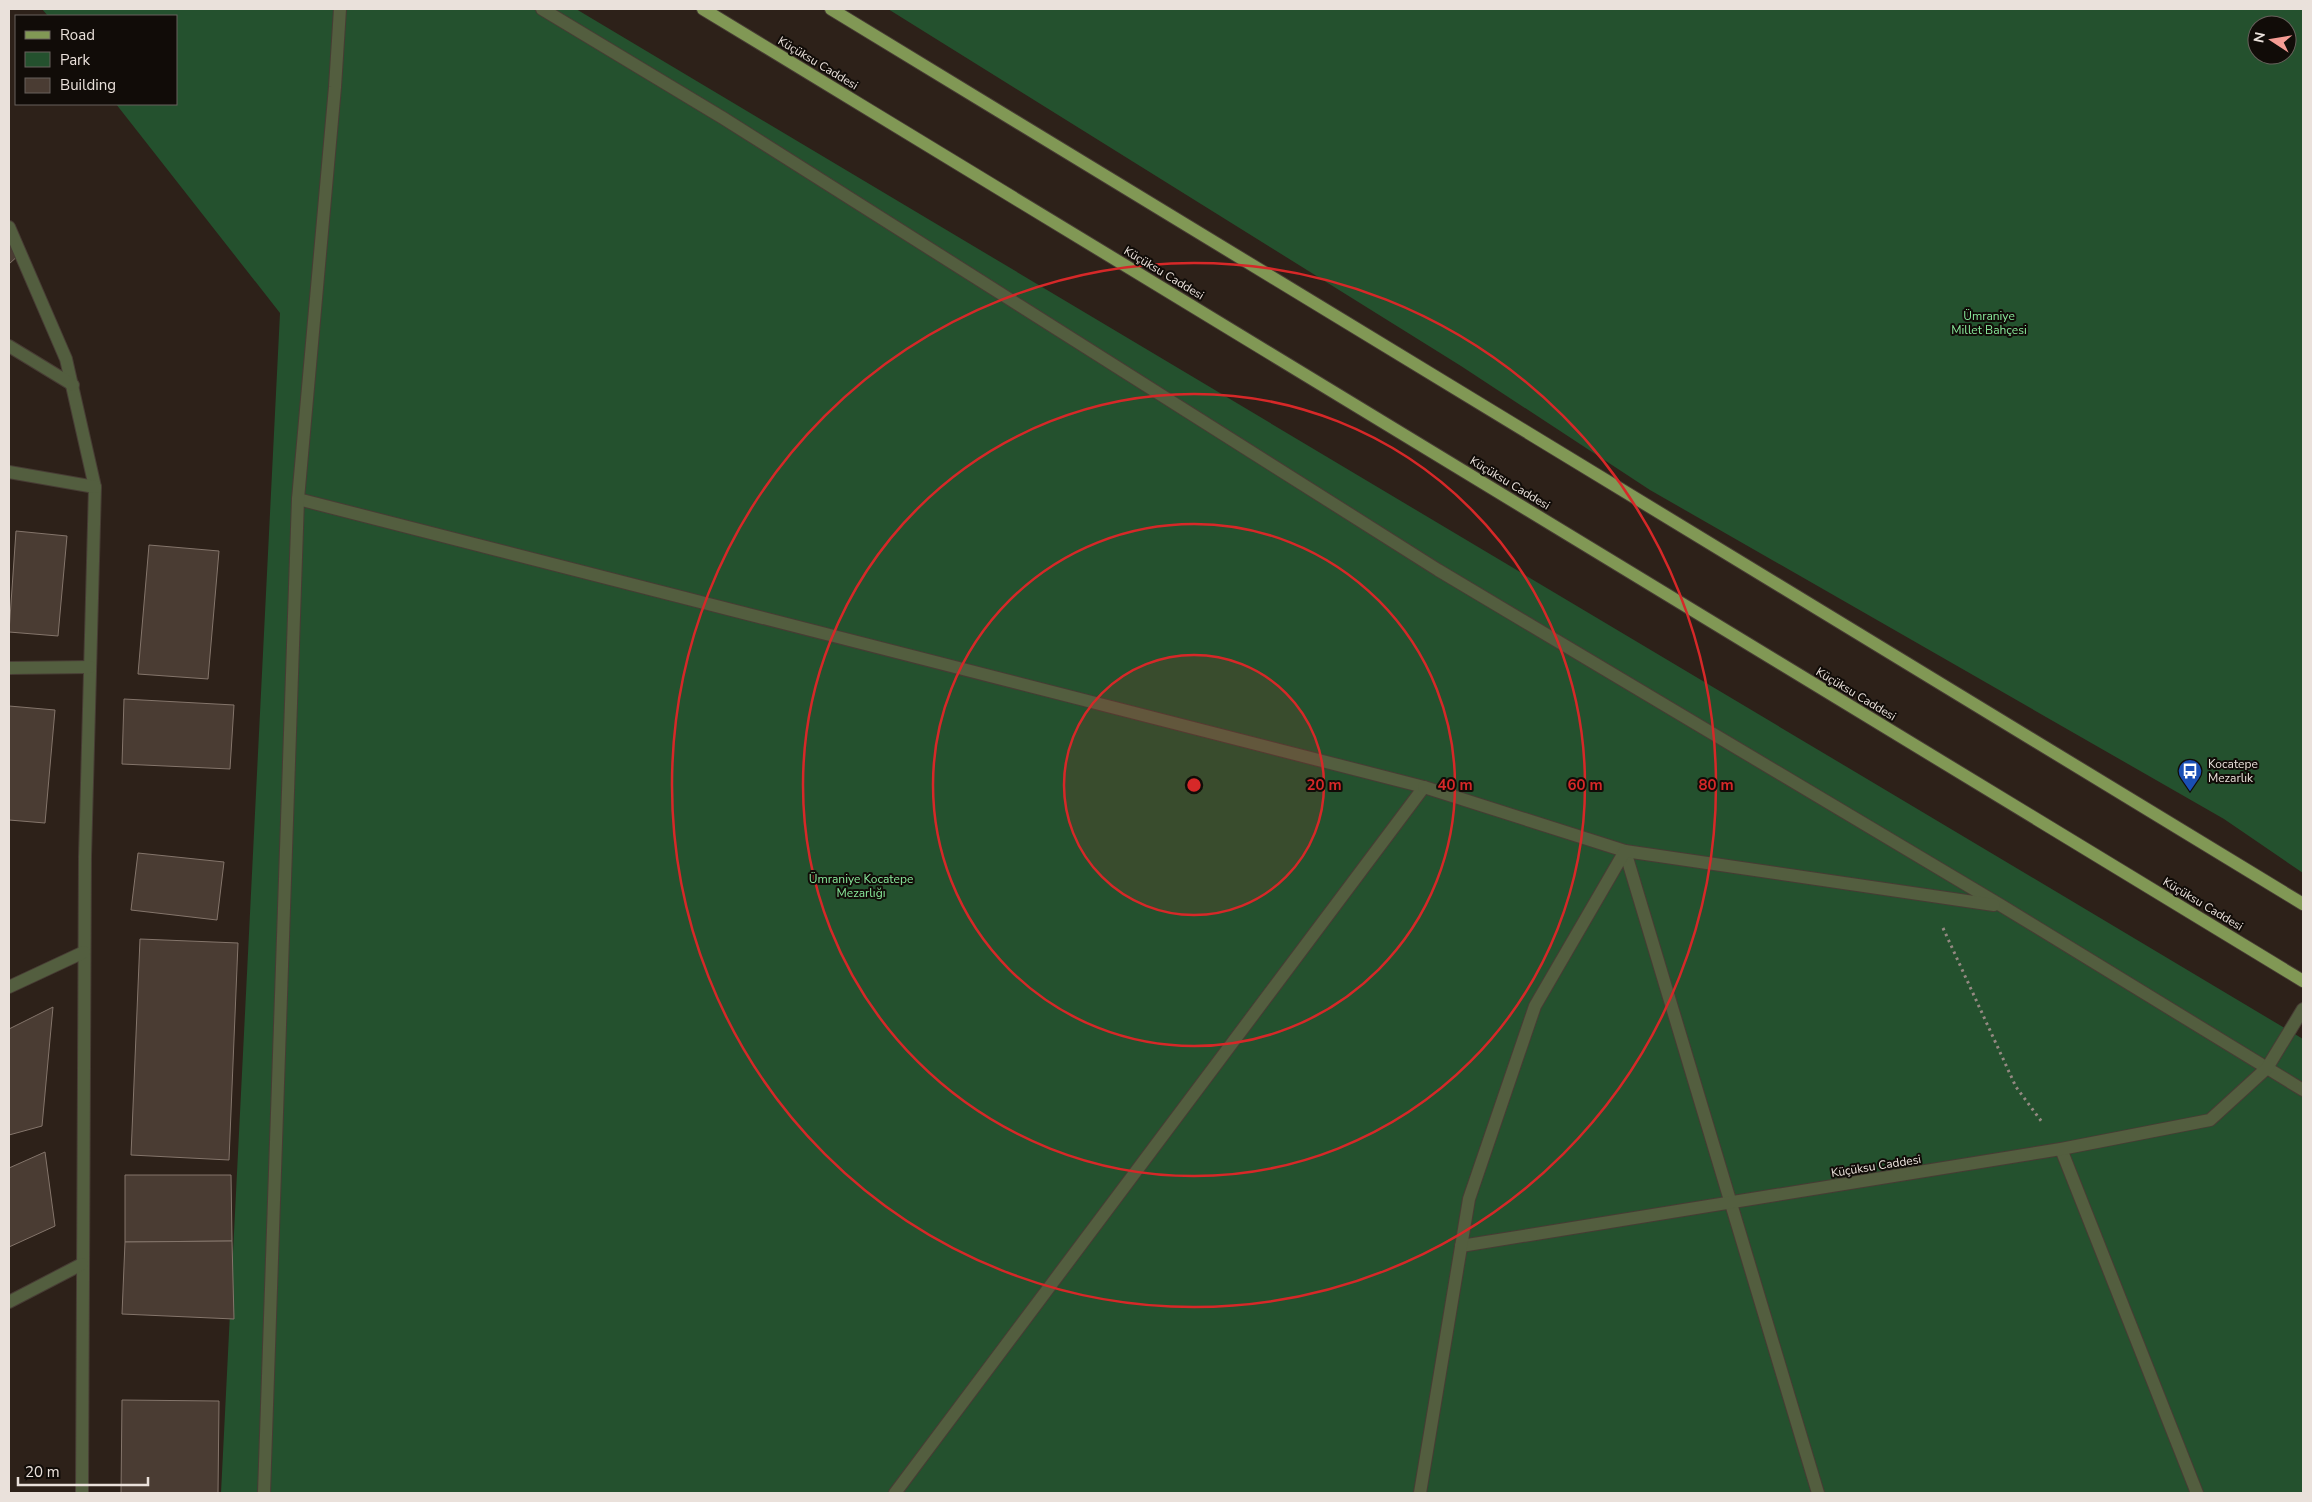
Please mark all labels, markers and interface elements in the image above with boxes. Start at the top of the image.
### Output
legend [15,15,178,105]
north arrow [2247,15,2297,65]
text: Road [60,25,95,45]
text: N [2249,30,2270,45]
street label: Küçüksu Caddesi [775,33,861,93]
text: Park [60,50,90,70]
text: Building [60,75,116,95]
street label: Küçüksu Caddesi [1121,243,1207,303]
park label: Ümraniye Millet Bahçesi [1951,308,2027,338]
street label: Küçüksu Caddesi [1467,453,1553,513]
street label: Küçüksu Caddesi [1813,664,1899,724]
place label: Kocatepe Mezarlık [2208,756,2258,786]
bus stop icon: Kocatepe Mezarlık [2177,758,2203,792]
text: 20 m [1306,775,1342,795]
text: 40 m [1437,775,1473,795]
text: 60 m [1567,775,1603,795]
text: 80 m [1698,775,1734,795]
centre of rings [1185,776,1203,794]
park label: Ümraniye Kocatepe Mezarlığı [809,871,913,901]
street label: Küçüksu Caddesi [2160,874,2246,934]
street label: Küçüksu Caddesi [1830,1151,1922,1181]
scale bar [18,1454,148,1486]
text: 20 m [25,1462,60,1482]

